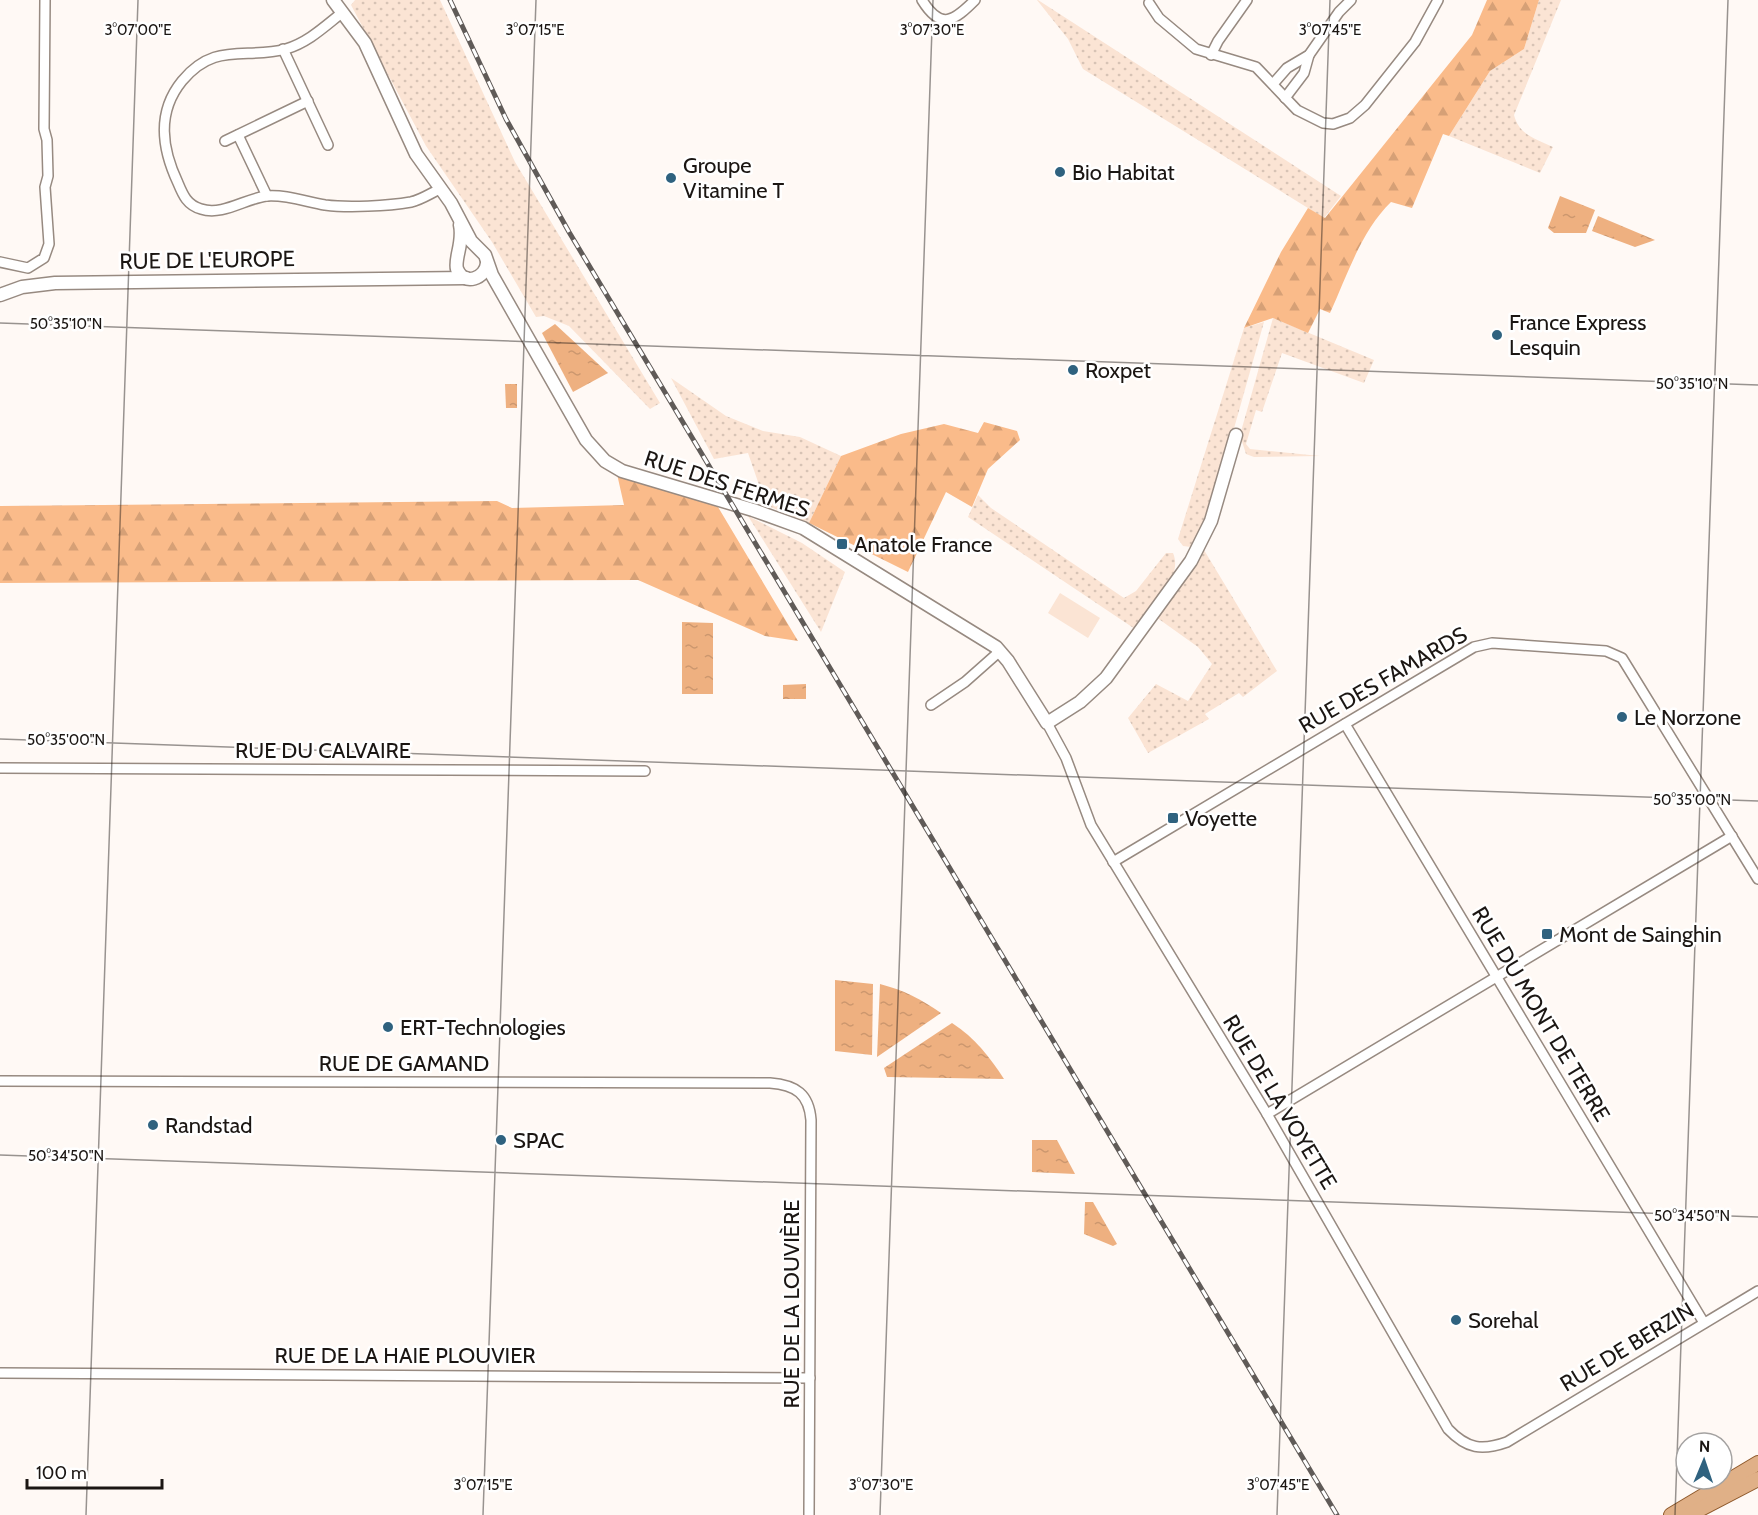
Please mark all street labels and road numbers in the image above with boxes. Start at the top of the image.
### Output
street label: RUE DE L'EUROPE [119,245,295,275]
street label: RUE DES FERMES [641,445,813,523]
street label: RUE DES FAMARDS [1294,621,1472,739]
street label: RUE DU CALVAIRE [235,737,411,764]
street label: RUE DU MONT DE TERRE [1466,902,1616,1126]
street label: RUE DE LA VOYETTE [1217,1010,1343,1194]
street label: RUE DE GAMAND [319,1050,489,1077]
street label: RUE DE LA LOUVIÈRE [778,1199,805,1409]
street label: RUE DE BERZIN [1555,1296,1699,1398]
street label: RUE DE LA HAIE PLOUVIER [274,1342,536,1369]

